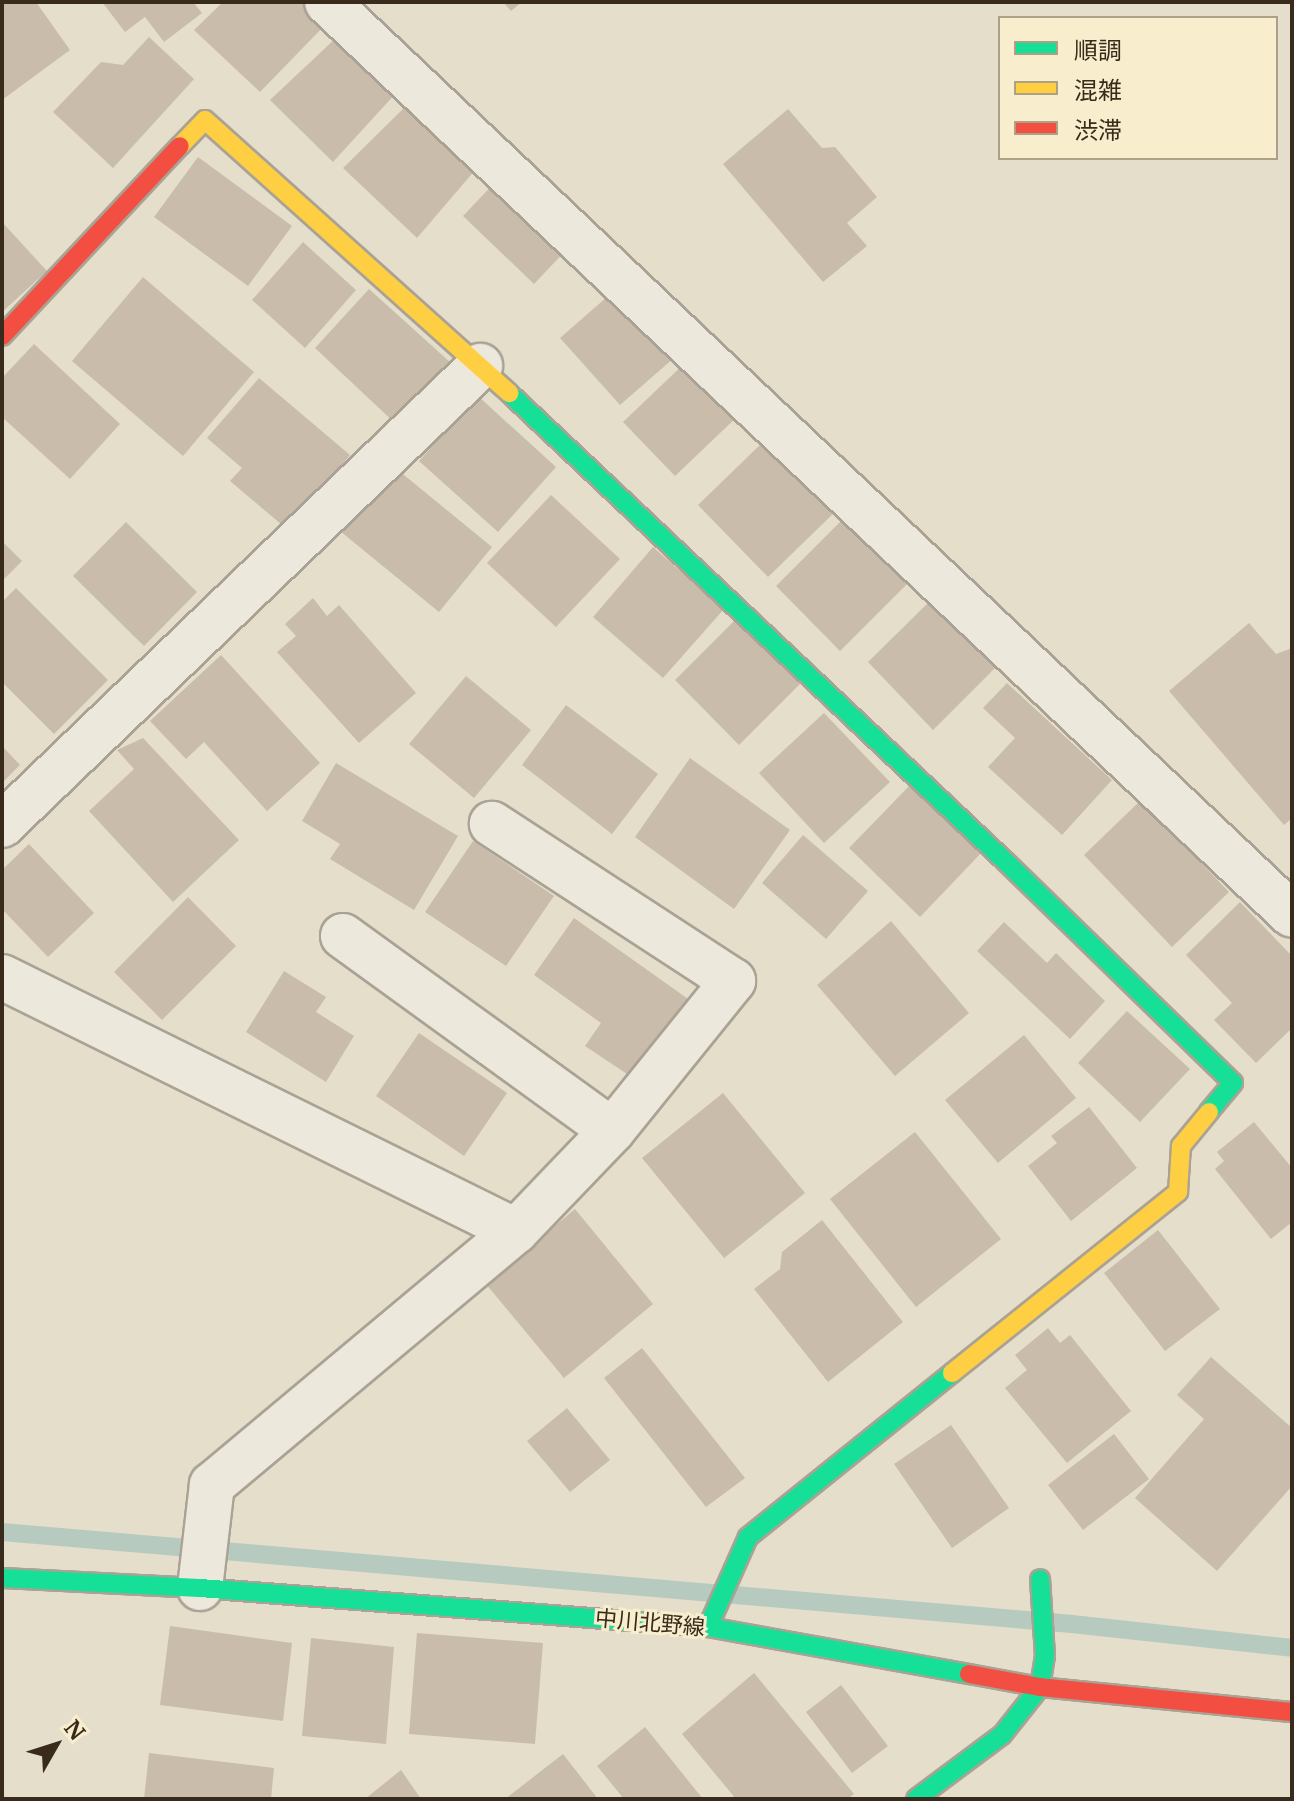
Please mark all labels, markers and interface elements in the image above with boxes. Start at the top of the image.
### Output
legend [998,16,1278,160]
text: 順調 [1074,35,1122,66]
text: 混雑 [1074,75,1122,106]
text: 渋滞 [1074,115,1122,146]
street label: 中川北野線 [594,1605,706,1641]
north arrow [16,1705,96,1785]
text: N [58,1714,91,1745]

